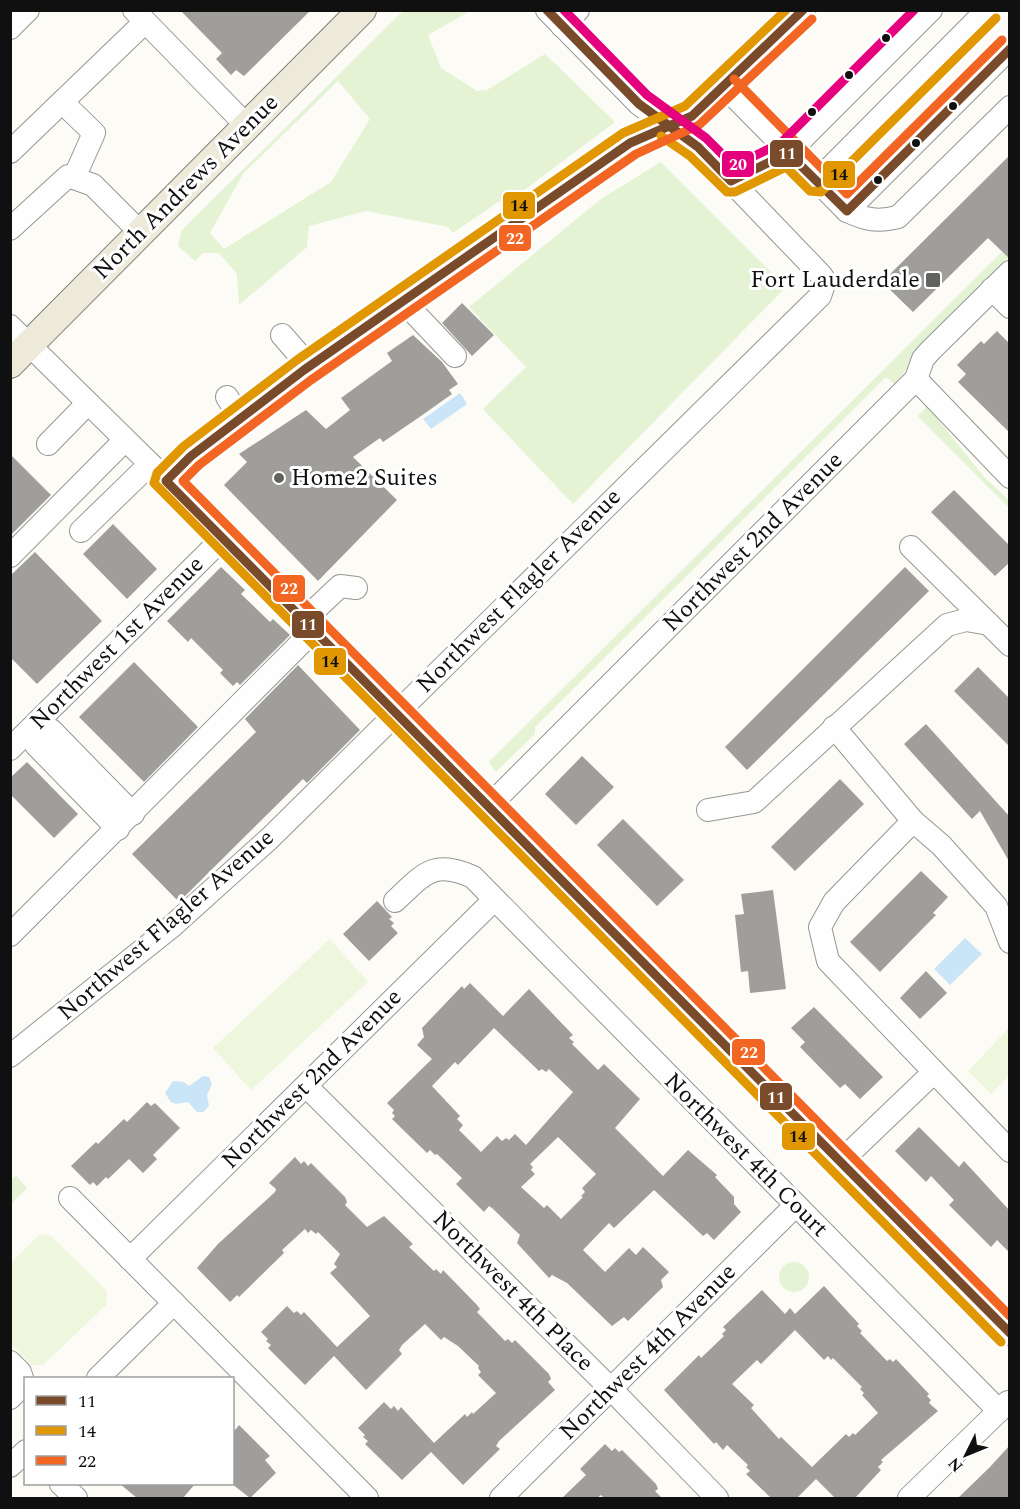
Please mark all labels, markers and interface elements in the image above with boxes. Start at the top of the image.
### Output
unlabelled marker [880,32,892,44]
unlabelled marker [843,69,855,81]
street label: North Andrews Avenue [85,86,287,288]
unlabelled marker [947,100,959,112]
unlabelled marker [806,106,818,118]
unlabelled marker [910,137,922,149]
line badge: 11 [769,139,804,168]
text: 11 [778,142,796,166]
line badge: 20 [721,150,755,178]
text: 20 [729,153,747,177]
line badge: 14 [822,160,856,189]
text: 14 [830,163,848,187]
unlabelled marker [872,174,884,186]
line badge: 14 [502,191,536,220]
text: 14 [510,194,528,218]
line badge: 22 [498,224,532,252]
text: 22 [506,227,524,251]
place label: Fort Lauderdale [750,262,920,298]
marker: Fort Lauderdale [924,271,942,289]
street label: Northwest 2nd Avenue [654,443,852,641]
place label: Home2 Suites [291,460,438,496]
marker: Home2 Suites [272,471,286,485]
street label: Northwest Flagler Avenue [408,480,630,702]
street label: Northwest 1st Avenue [22,548,212,738]
line badge: 22 [272,574,306,603]
text: 22 [280,577,298,601]
line badge: 11 [291,610,325,639]
text: 11 [299,613,317,637]
line badge: 14 [313,647,347,676]
text: 14 [321,650,339,674]
street label: Northwest Flagler Avenue [50,820,282,1030]
street label: Northwest 2nd Avenue [213,980,411,1178]
line badge: 22 [731,1038,766,1066]
text: 22 [740,1041,758,1065]
street label: Northwest 4th Court [655,1064,837,1246]
line badge: 11 [759,1082,793,1111]
text: 11 [767,1086,785,1110]
line badge: 14 [781,1122,816,1151]
text: 14 [789,1125,807,1149]
street label: Northwest 4th Place [424,1202,602,1380]
street label: Northwest 4th Avenue [551,1255,745,1449]
legend [24,1377,234,1485]
text: 11 [78,1388,96,1415]
text: 14 [78,1418,96,1445]
north arrow [936,1425,996,1485]
text: 22 [78,1448,96,1475]
text: N [943,1452,969,1478]

